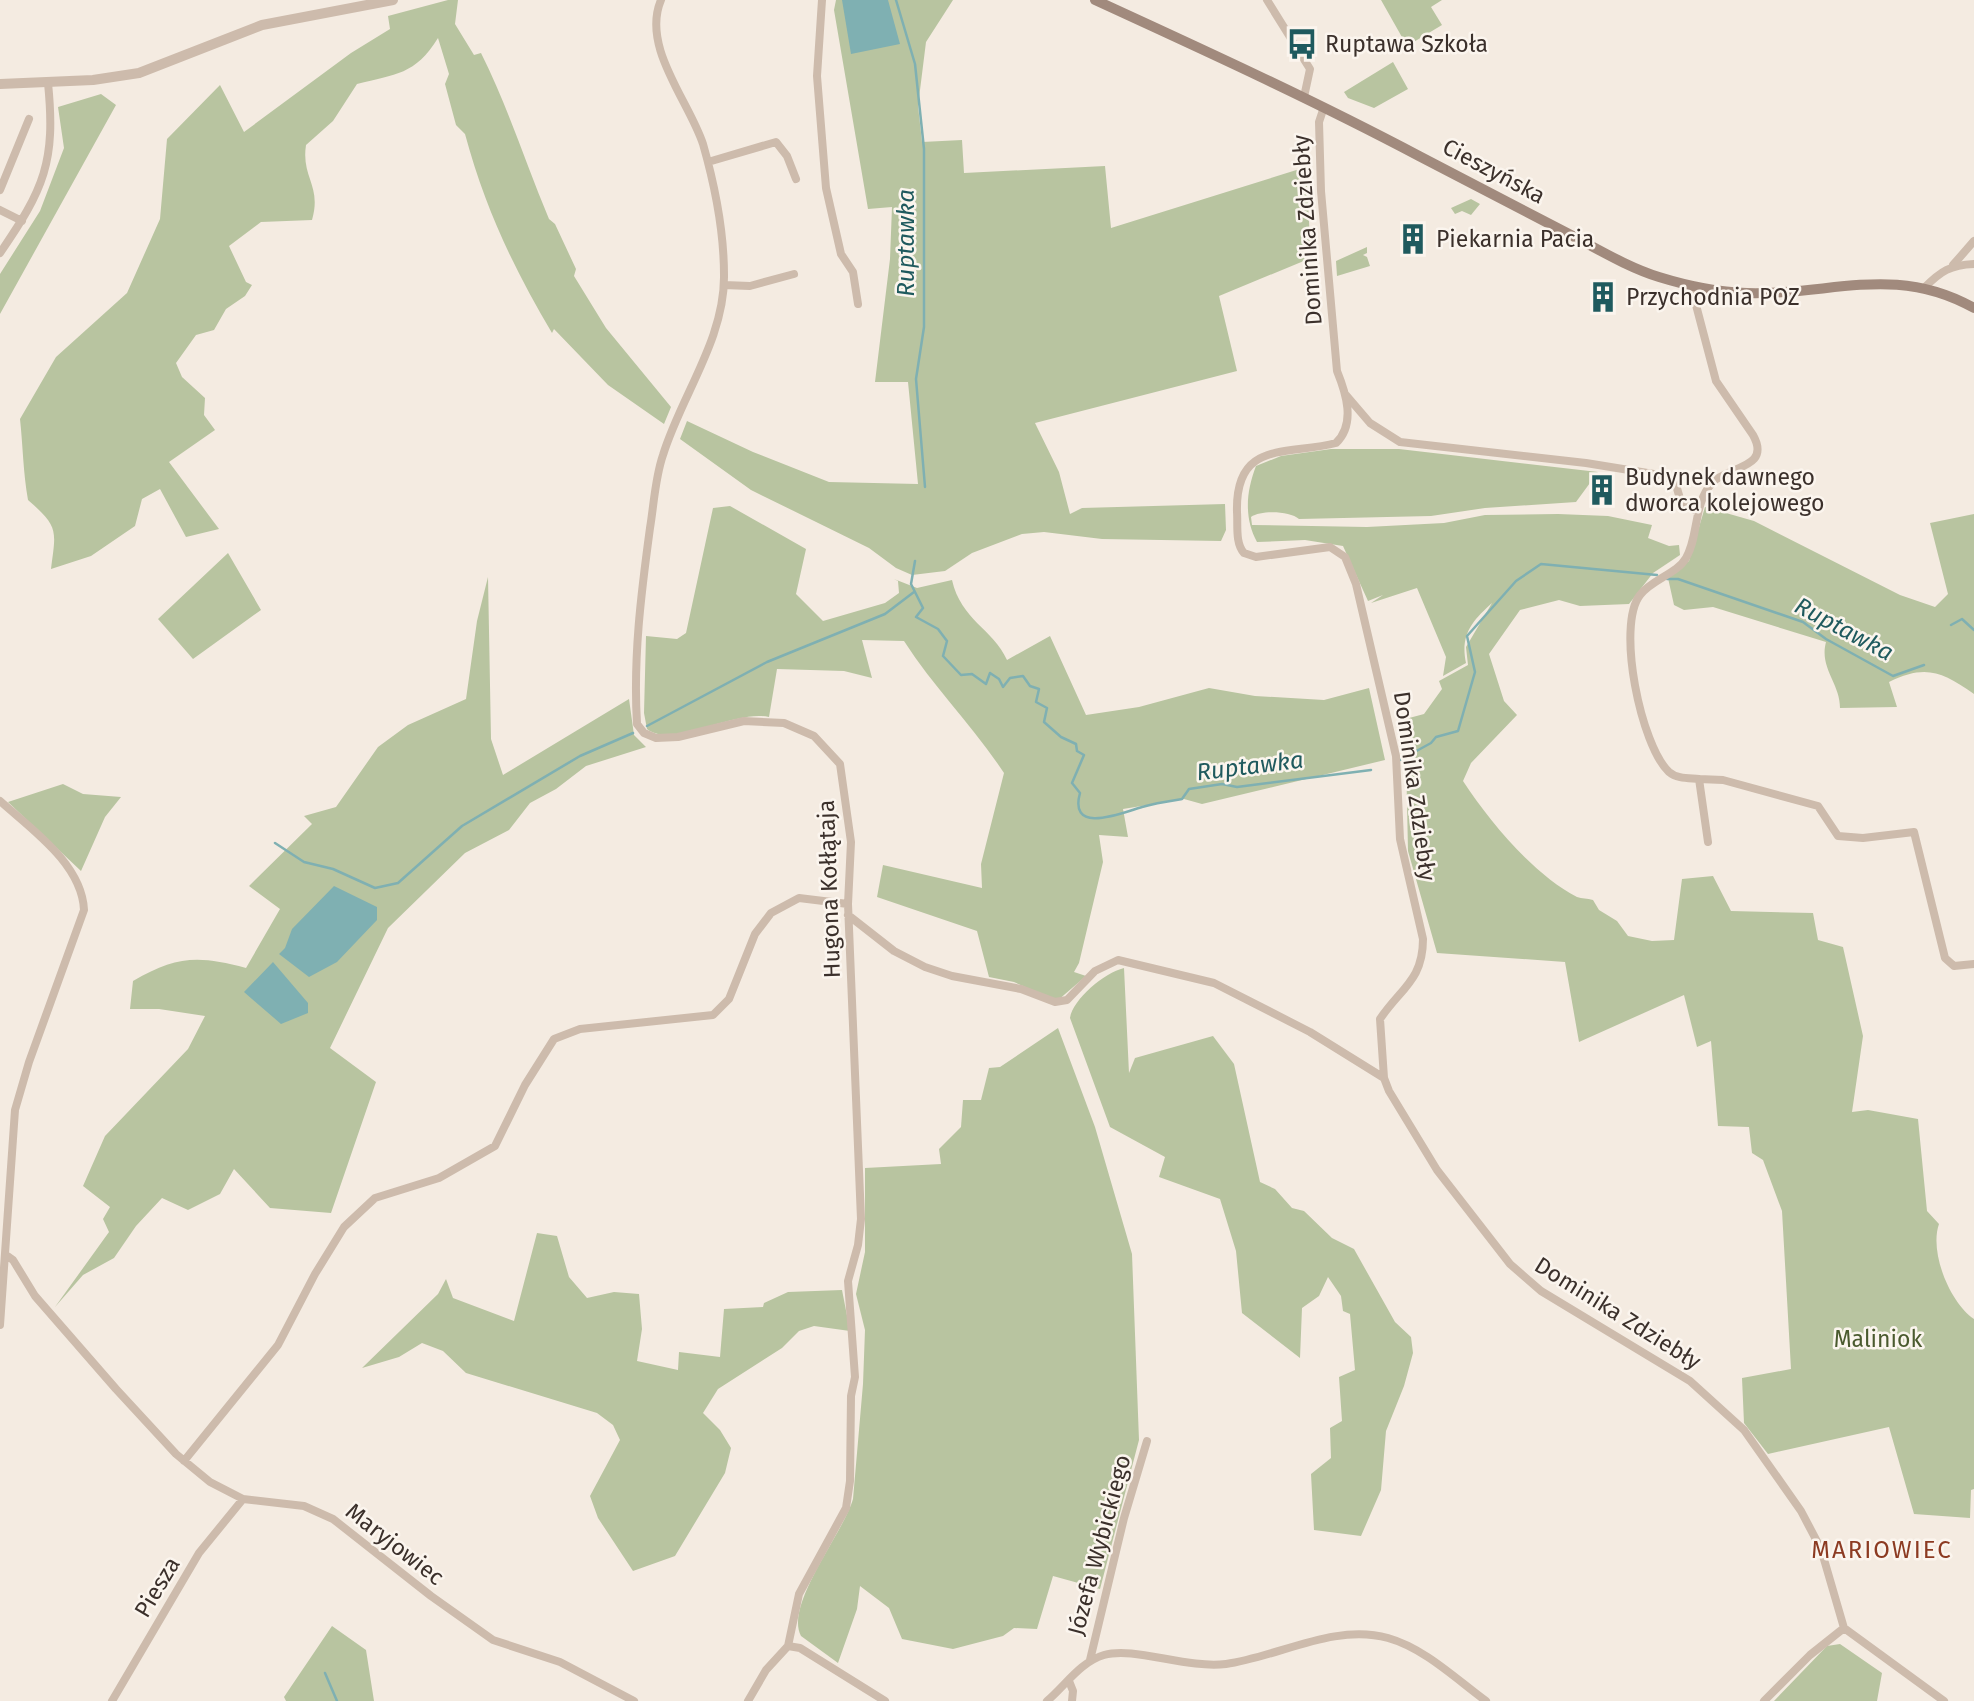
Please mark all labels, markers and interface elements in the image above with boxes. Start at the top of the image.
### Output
bus stop icon: Ruptawa Szkoła [1285,27,1319,61]
place label: Ruptawa Szkoła [1325,30,1488,58]
street label: Cieszyńska [1438,132,1550,210]
street label: Dominika Zdziebły [1286,133,1328,326]
water label: Ruptawka [892,189,920,297]
building icon: Piekarnia Pacia [1396,222,1430,256]
place label: Piekarnia Pacia [1436,225,1594,253]
building icon: Przychodnia POZ [1586,280,1620,314]
place label: Przychodnia POZ [1626,283,1800,311]
place label: Budynek dawnego dworca kolejowego [1625,463,1824,517]
building icon: Budynek dawnego dworca kolejowego [1585,473,1619,507]
water label: Ruptawka [1790,591,1898,667]
street label: Dominika Zdziebły [1388,690,1442,883]
water label: Ruptawka [1195,746,1305,786]
street label: Hugona Kołłątaja [812,799,846,979]
street label: Dominika Zdziebły [1530,1251,1707,1376]
park label: Maliniok [1834,1325,1923,1353]
street label: Józefa Wybickiego [1061,1452,1137,1638]
street label: Maryjowiec [340,1497,450,1591]
district label: MARIOWIEC [1811,1536,1953,1564]
street label: Piesza [128,1552,186,1622]

